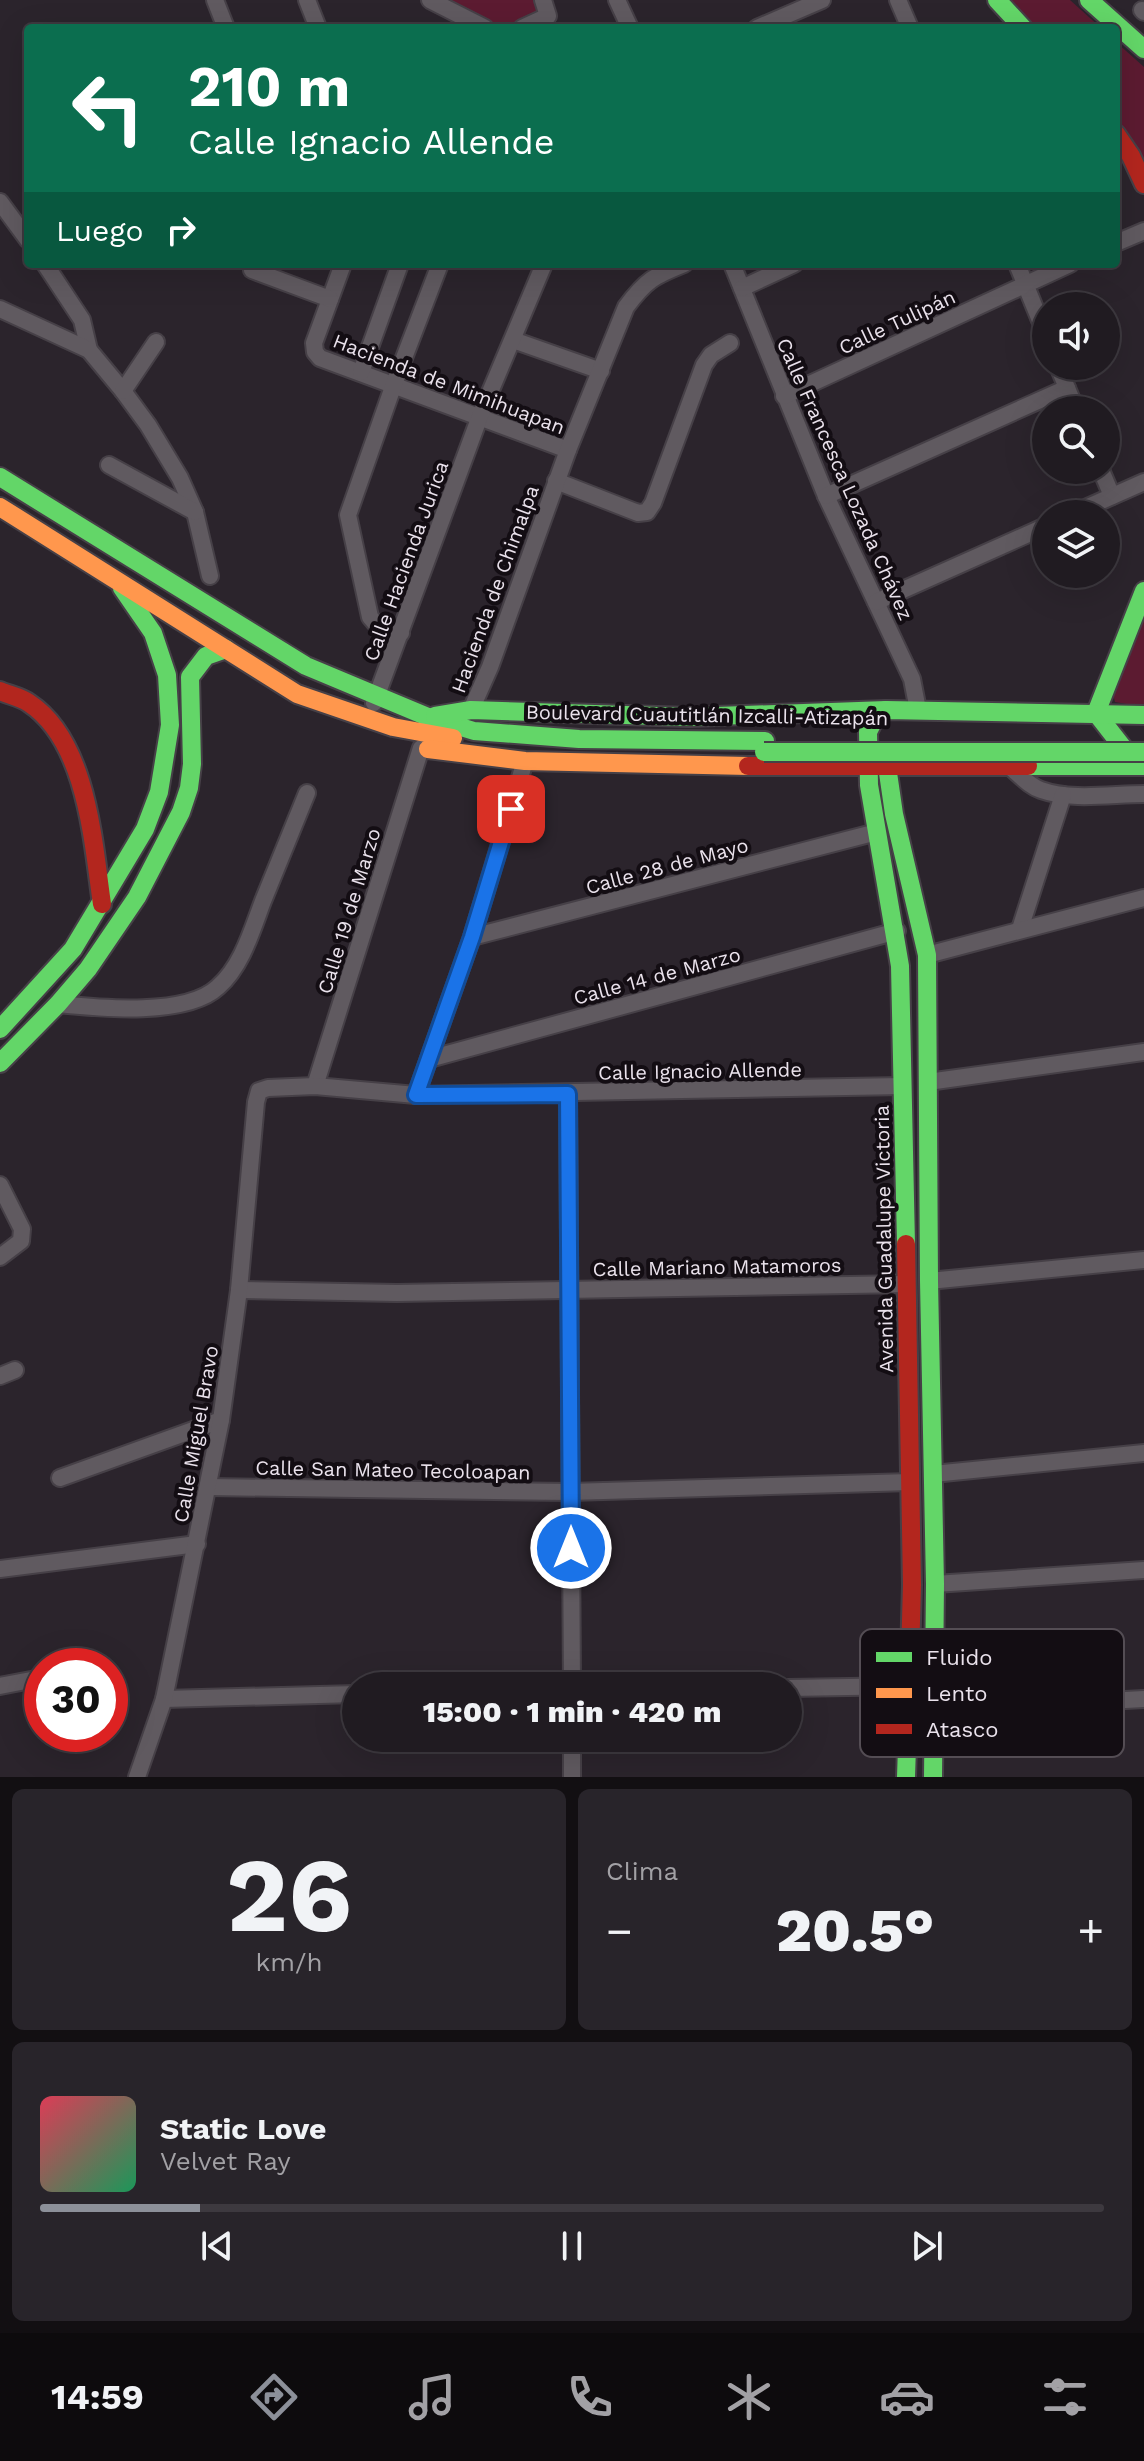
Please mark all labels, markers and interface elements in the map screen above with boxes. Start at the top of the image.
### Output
text: 210 m [188,54,350,120]
icon: left [56,56,160,160]
text: Calle Ignacio Allende [188,121,555,163]
icon: right [159,208,203,252]
text: Luego [56,213,143,248]
street label: Calle Tulipán [835,285,959,359]
map controls [1032,292,1120,588]
button: sound [1032,292,1120,380]
street label: Hacienda de Mimihuapan [330,329,568,439]
street label: Calle Francesca Lozada Chávez [772,334,918,624]
button: search [1032,396,1120,484]
street label: Calle Hacienda Jurica [359,458,453,664]
street label: Hacienda de Chimalpa [446,482,544,696]
button: layers [1032,500,1120,588]
street label: Boulevard Cuautitlán Izcalli-Atizapán [526,700,888,730]
pin [477,775,545,843]
icon: arrive [489,787,533,831]
street label: Calle 19 de Marzo [312,825,386,997]
street label: Calle 28 de Mayo [583,833,751,899]
street label: Calle 14 de Marzo [571,942,743,1010]
street label: Calle Ignacio Allende [598,1057,802,1085]
street label: Avenida Guadalupe Victoria [870,1105,898,1373]
street label: Calle Mariano Matamoros [592,1253,842,1281]
street label: Calle Miguel Bravo [169,1344,223,1524]
street label: Calle San Mateo Tecoloapan [255,1456,531,1484]
position arrow [529,1506,613,1590]
legend [860,1629,1124,1757]
text: Fluido [926,1645,993,1670]
speed limit sign: 30 [24,1648,128,1752]
text: Lento [926,1681,987,1706]
text: 15:00 · 1 min · 420 m [423,1694,721,1729]
text: Atasco [926,1717,999,1742]
text: 26 [226,1834,352,1956]
text: Clima [606,1856,678,1886]
text: 20.5° [776,1895,934,1966]
text: − [606,1905,633,1957]
text: + [1077,1905,1104,1957]
text: km/h [256,1947,322,1977]
text: Static Love [160,2111,326,2146]
text: Velvet Ray [160,2146,291,2176]
icon: previous [195,2224,239,2268]
icon: pause [550,2224,594,2268]
icon: next [905,2224,949,2268]
icon: directions [246,2369,302,2425]
icon: music [404,2369,460,2425]
icon: phone [562,2369,618,2425]
icon: climate [721,2369,777,2425]
icon: car [879,2369,935,2425]
icon: filters [1037,2369,1093,2425]
text: 14:59 [51,2376,144,2418]

